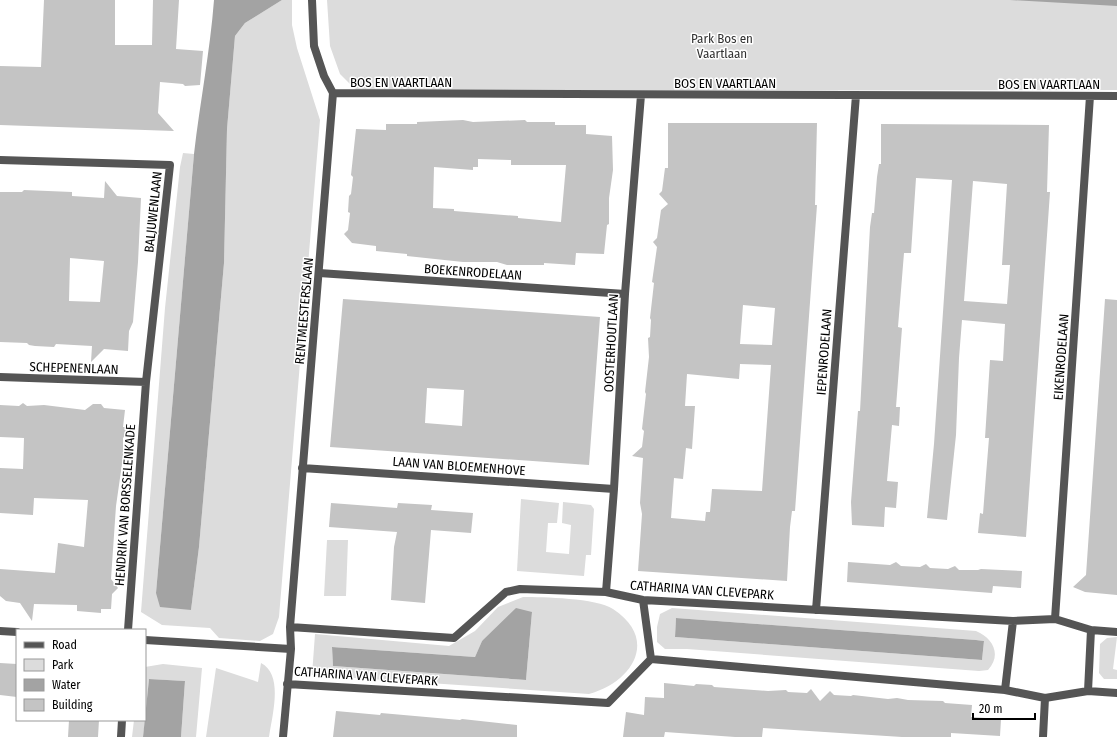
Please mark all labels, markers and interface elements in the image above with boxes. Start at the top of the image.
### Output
park label: Park Bos en Vaartlaan [691,31,753,61]
street label: BOS EN VAARTLAAN [350,75,452,90]
street label: BOS EN VAARTLAAN [674,76,776,91]
street label: BOS EN VAARTLAAN [998,77,1100,92]
street label: BALJUWENLAAN [141,171,165,253]
street label: RENTMEESTERSLAAN [292,257,316,365]
street label: BOEKENRODELAAN [423,261,523,283]
street label: OOSTERHOUTLAAN [601,293,621,393]
street label: IEPENRODELAAN [814,308,834,396]
street label: EIKENRODELAAN [1051,313,1071,401]
street label: SCHEPENENLAAN [29,359,119,377]
street label: HENDRIK VAN BORSSELENKADE [112,424,138,586]
street label: LAAN VAN BLOEMENHOVE [392,454,526,478]
street label: CATHARINA VAN CLEVEPARK [630,577,774,603]
legend [16,629,146,721]
text: Road [52,638,77,652]
text: Park [52,658,74,672]
street label: CATHARINA VAN CLEVEPARK [294,663,438,689]
text: Water [52,678,81,692]
scale bar [973,695,1035,721]
text: Building [52,698,93,712]
text: 20 m [979,702,1003,716]

